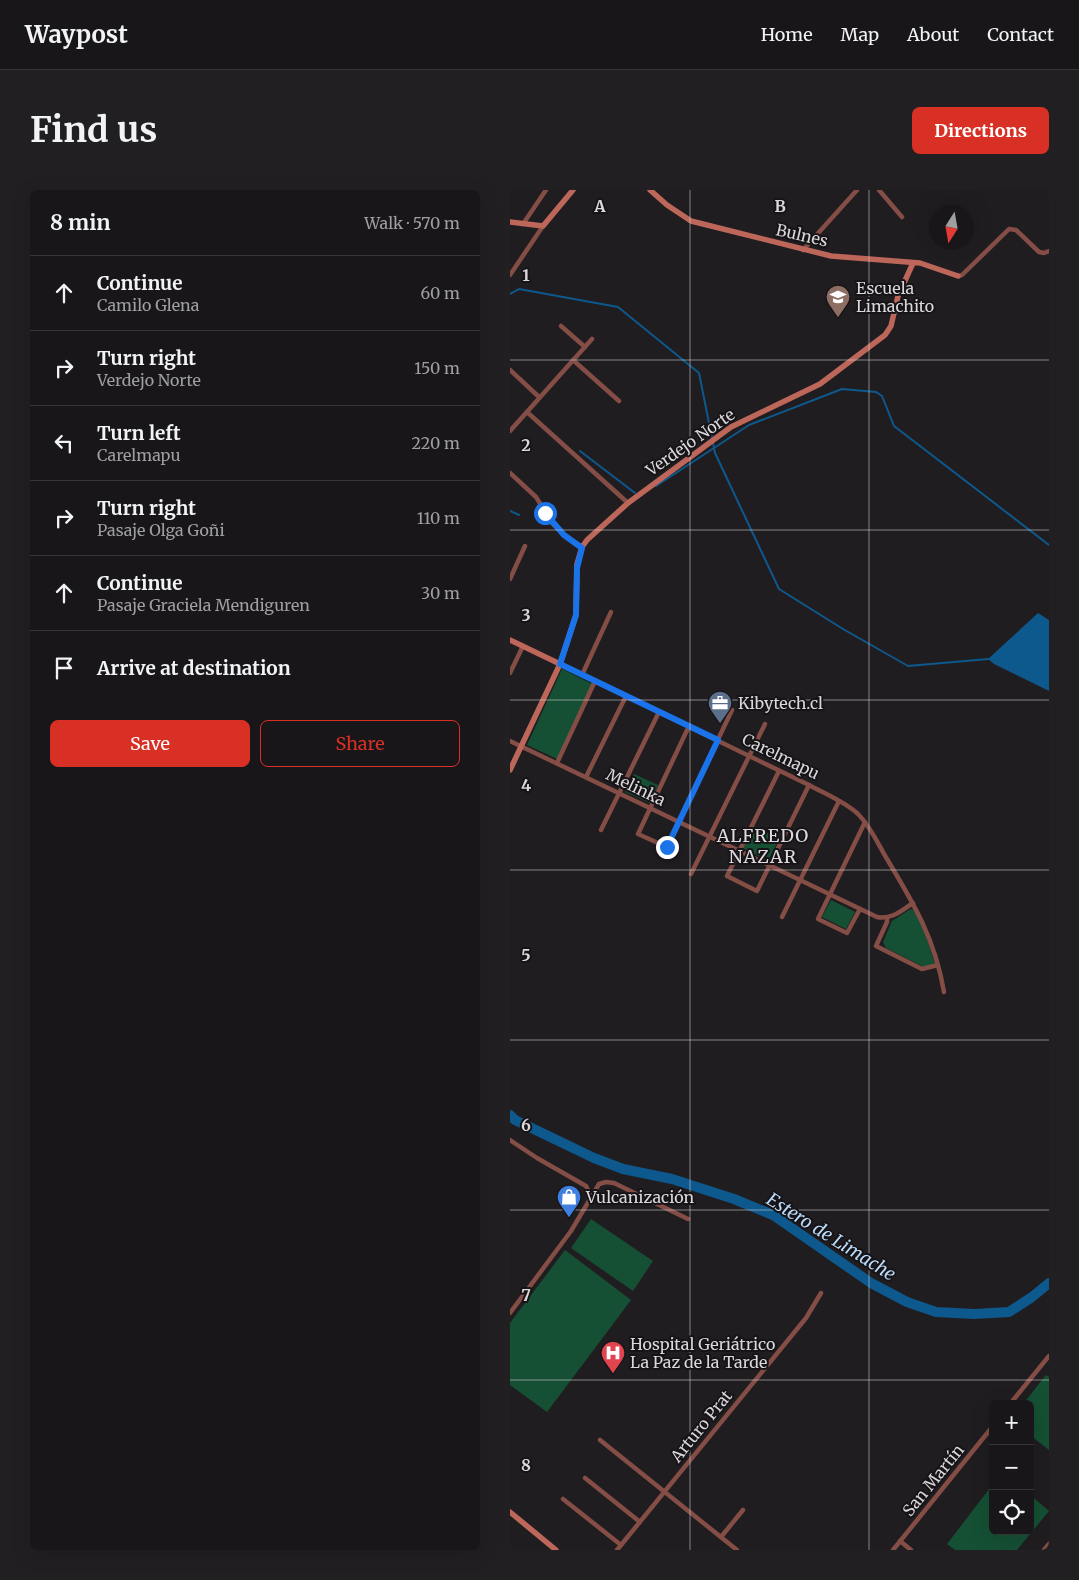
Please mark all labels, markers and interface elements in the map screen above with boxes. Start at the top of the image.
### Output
text: Waypost [25,19,128,50]
text: Home [761,23,813,46]
text: Map [841,23,879,46]
text: About [907,23,959,46]
text: Contact [987,23,1054,46]
button: Directions [912,107,1049,154]
text: Find us [30,108,157,152]
text: A [593,196,606,216]
text: B [774,196,786,216]
north arrow [929,205,974,250]
text: 8 min [50,209,111,236]
text: Walk · 570 m [364,213,460,233]
street label: Bulnes [774,219,830,251]
text: 1 [522,265,530,285]
text: Continue [97,271,183,295]
place label: Escuela Limachito [856,278,934,316]
icon: ahead [50,279,78,307]
text: 60 m [420,283,460,303]
school or university icon: Escuela Limachito [825,284,851,318]
text: Camilo Glena [97,295,199,315]
text: Turn right [97,346,196,370]
icon: right [50,354,78,382]
text: 150 m [414,358,460,378]
text: Verdejo Norte [97,370,201,390]
street label: Verdejo Norte [641,404,738,481]
text: Turn left [97,421,181,445]
icon: left [50,429,78,457]
text: 220 m [412,433,460,453]
text: 2 [521,435,531,455]
text: Carelmapu [97,445,180,465]
text: Turn right [97,496,196,520]
route start [534,502,557,525]
icon: right [50,504,78,532]
text: 110 m [417,508,460,528]
text: Pasaje Olga Goñi [97,520,225,540]
text: Continue [97,571,183,595]
icon: ahead [50,579,78,607]
text: 30 m [421,583,460,603]
text: Pasaje Graciela Mendiguren [97,595,310,615]
text: 3 [521,605,531,625]
icon: arrive [50,654,78,682]
text: Arrive at destination [97,656,291,680]
office icon: Kibytech.cl [707,690,733,724]
place label: Kibytech.cl [738,693,823,713]
button: Save [50,720,250,767]
button: Share [260,720,460,767]
street label: Carelmapu [739,729,823,783]
street label: Melinka [603,764,669,810]
text: 4 [521,775,531,795]
district label: ALFREDO NAZAR [716,824,809,868]
route end [656,836,679,859]
text: 5 [521,945,531,965]
text: 6 [521,1115,531,1135]
shop icon: Vulcanización [556,1184,582,1218]
place label: Vulcanización [585,1187,695,1207]
water label: Estero de Limache [762,1188,900,1286]
text: 7 [521,1285,531,1305]
place label: Hospital Geriátrico La Paz de la Tarde [630,1334,775,1372]
hospital icon: Hospital Geriátrico La Paz de la Tarde [600,1340,626,1374]
street label: Arturo Prat [665,1385,736,1467]
map controls [989,1400,1034,1535]
button: + [989,1400,1034,1445]
street label: San Martín [898,1440,968,1520]
button: − [989,1445,1034,1490]
text: 8 [521,1455,531,1475]
button: locate [989,1490,1034,1535]

